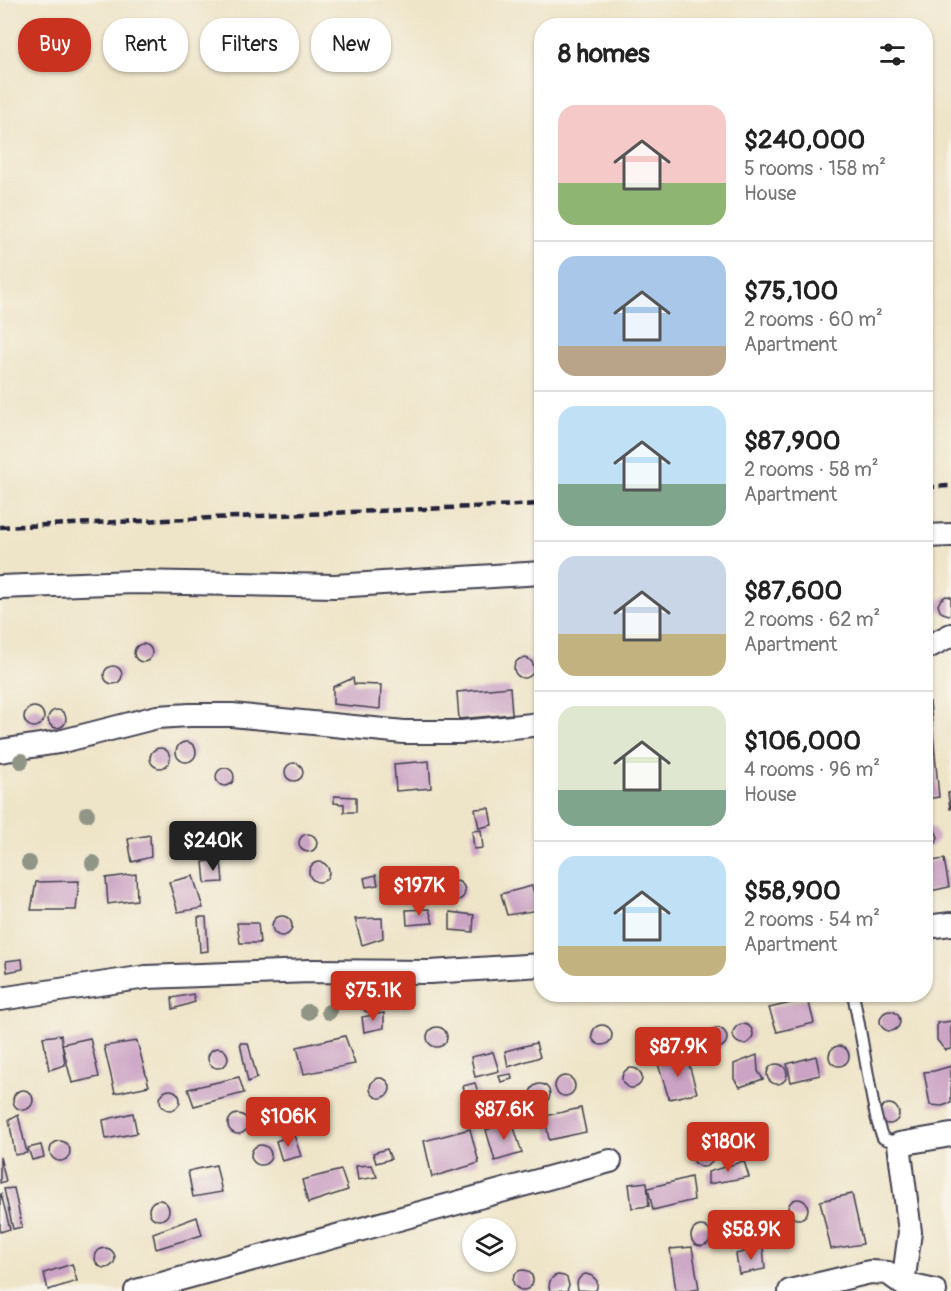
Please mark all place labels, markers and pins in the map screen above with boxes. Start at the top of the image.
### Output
pin: $240K [171,821,255,872]
pin: $197K [377,866,461,917]
pin: $75.1K [324,971,422,1022]
pin: $87.9K [629,1027,727,1078]
pin: $87.6K [455,1090,553,1141]
pin: $106K [246,1097,330,1148]
pin: $180K [686,1122,770,1173]
pin: $58.9K [702,1210,800,1261]

